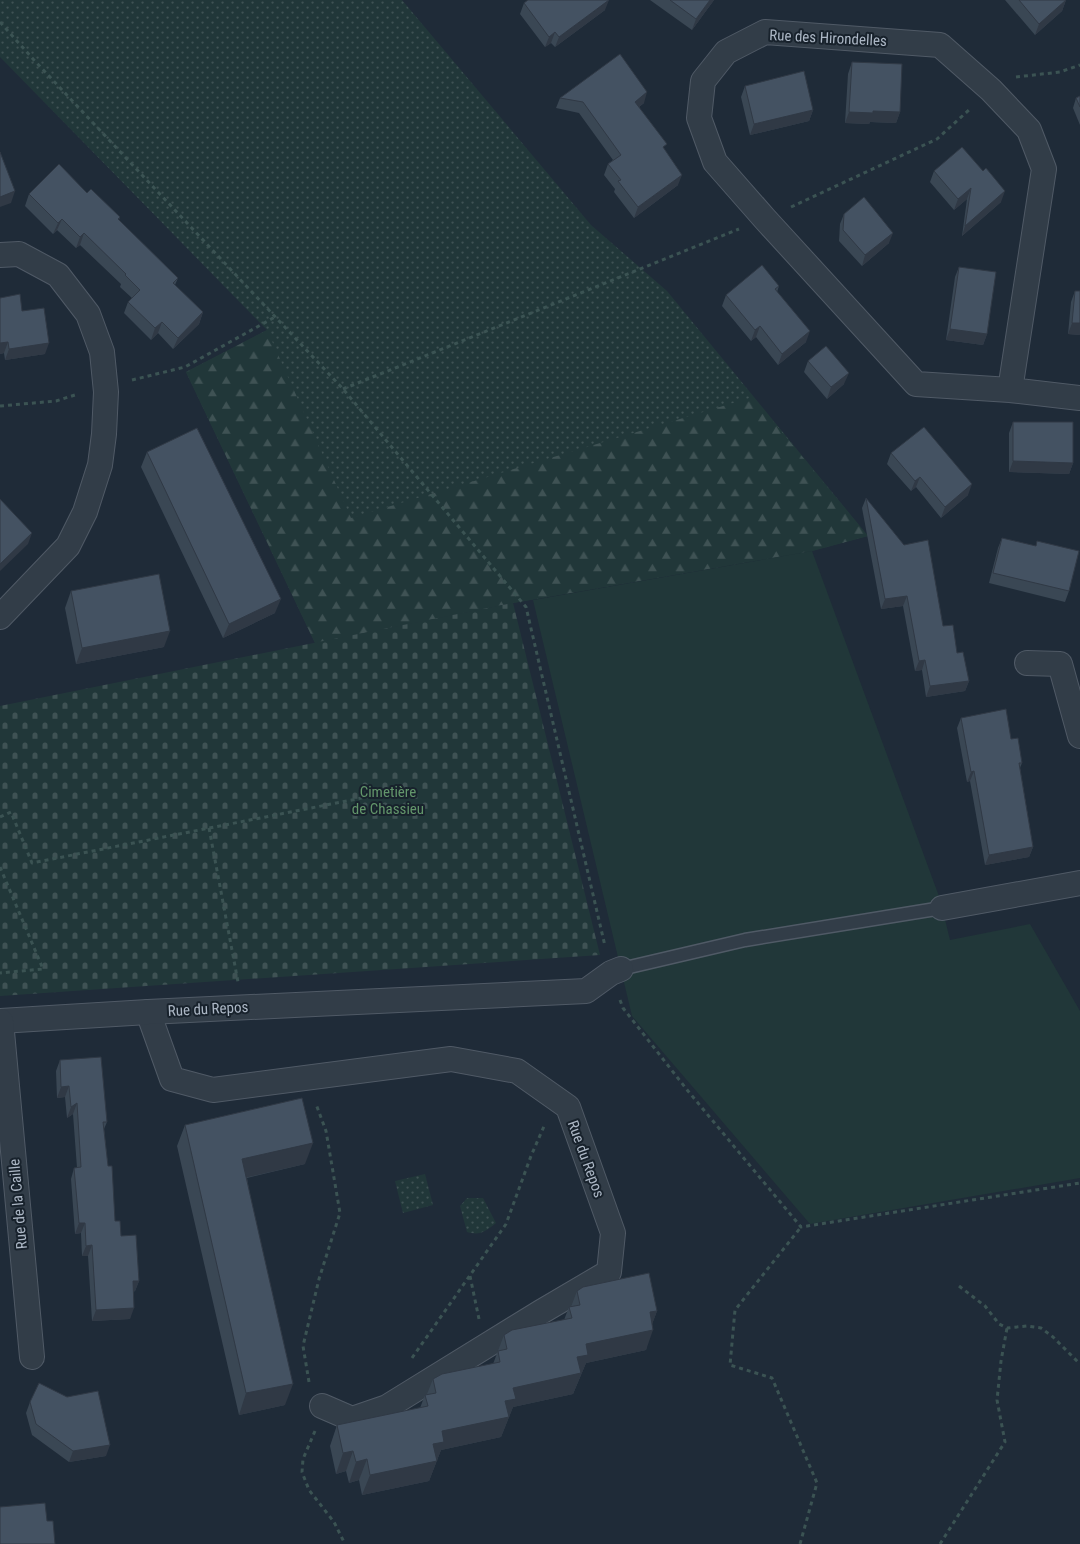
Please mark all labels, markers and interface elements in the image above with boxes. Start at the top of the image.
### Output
street label: Rue des Hirondelles [769,26,887,50]
park label: Cimetière de Chassieu [352,783,424,818]
street label: Rue du Repos [167,998,249,1020]
street label: Rue du Repos [564,1118,608,1200]
street label: Rue de la Caille [5,1158,31,1250]

